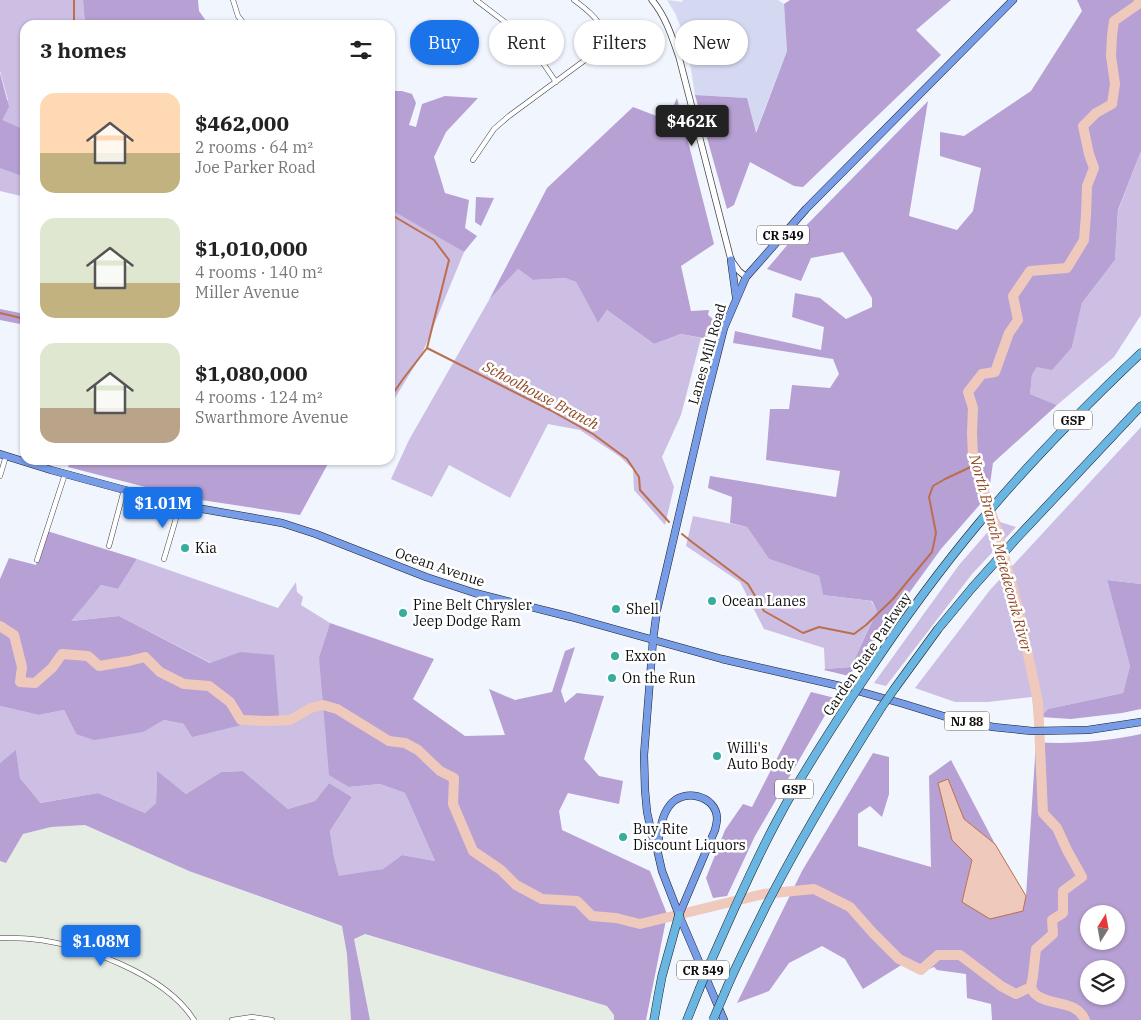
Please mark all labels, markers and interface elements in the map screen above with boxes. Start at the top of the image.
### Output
chip: Buy [410,20,479,65]
chip: Rent [489,20,564,65]
chip: Filters [574,20,665,65]
chip: New [675,20,748,65]
text: 3 homes [40,36,126,64]
icon: filters [347,36,375,64]
pin: $462K [657,104,727,147]
text: $462,000 [195,109,289,137]
text: $462K [667,111,717,131]
icon: home [80,113,140,173]
text: 2 rooms · 64 m² [195,137,313,157]
text: Joe Parker Road [195,157,316,177]
road number: CR 549 [757,226,809,244]
text: $1,010,000 [195,234,308,262]
icon: home [80,238,140,298]
text: 4 rooms · 140 m² [195,262,323,282]
text: Miller Avenue [195,282,299,302]
street label: Lanes Mill Road [684,301,730,407]
water label: Schoolhouse Branch [479,356,603,434]
text: $1,080,000 [195,359,308,387]
icon: home [80,363,140,423]
text: 4 rooms · 124 m² [195,387,323,407]
text: Swarthmore Avenue [195,407,348,427]
road number: GSP [1054,410,1092,430]
water label: North Branch Metedeconk River [965,451,1037,654]
pin: $1.01M [122,486,204,529]
text: $1.01M [134,493,192,513]
place label: Kia [195,539,217,557]
marker: Kia [179,542,191,554]
street label: Ocean Avenue [393,543,487,591]
street label: Garden State Parkway [819,588,915,719]
place label: Ocean Lanes [722,592,806,610]
marker: Ocean Lanes [706,595,718,607]
place label: Pine Belt Chrysler Jeep Dodge Ram [413,596,532,630]
place label: Shell [626,600,659,618]
marker: Shell [610,603,622,615]
marker: Pine Belt Chrysler Jeep Dodge Ram [397,607,409,619]
place label: Exxon [625,647,666,665]
marker: Exxon [609,650,621,662]
place label: On the Run [622,669,696,687]
marker: On the Run [606,672,618,684]
road number: NJ 88 [944,711,990,730]
place label: Willi's Auto Body [727,739,795,773]
marker: Willi's Auto Body [711,750,723,762]
road number: GSP [775,780,813,799]
place label: Buy Rite Discount Liquors [633,820,746,854]
marker: Buy Rite Discount Liquors [617,831,629,843]
north arrow [1080,905,1125,950]
map controls [1080,905,1125,1005]
pin: $1.08M [60,924,142,967]
text: $1.08M [72,931,130,951]
road number: CR 549 [677,960,729,980]
button: layers [1080,960,1125,1005]

